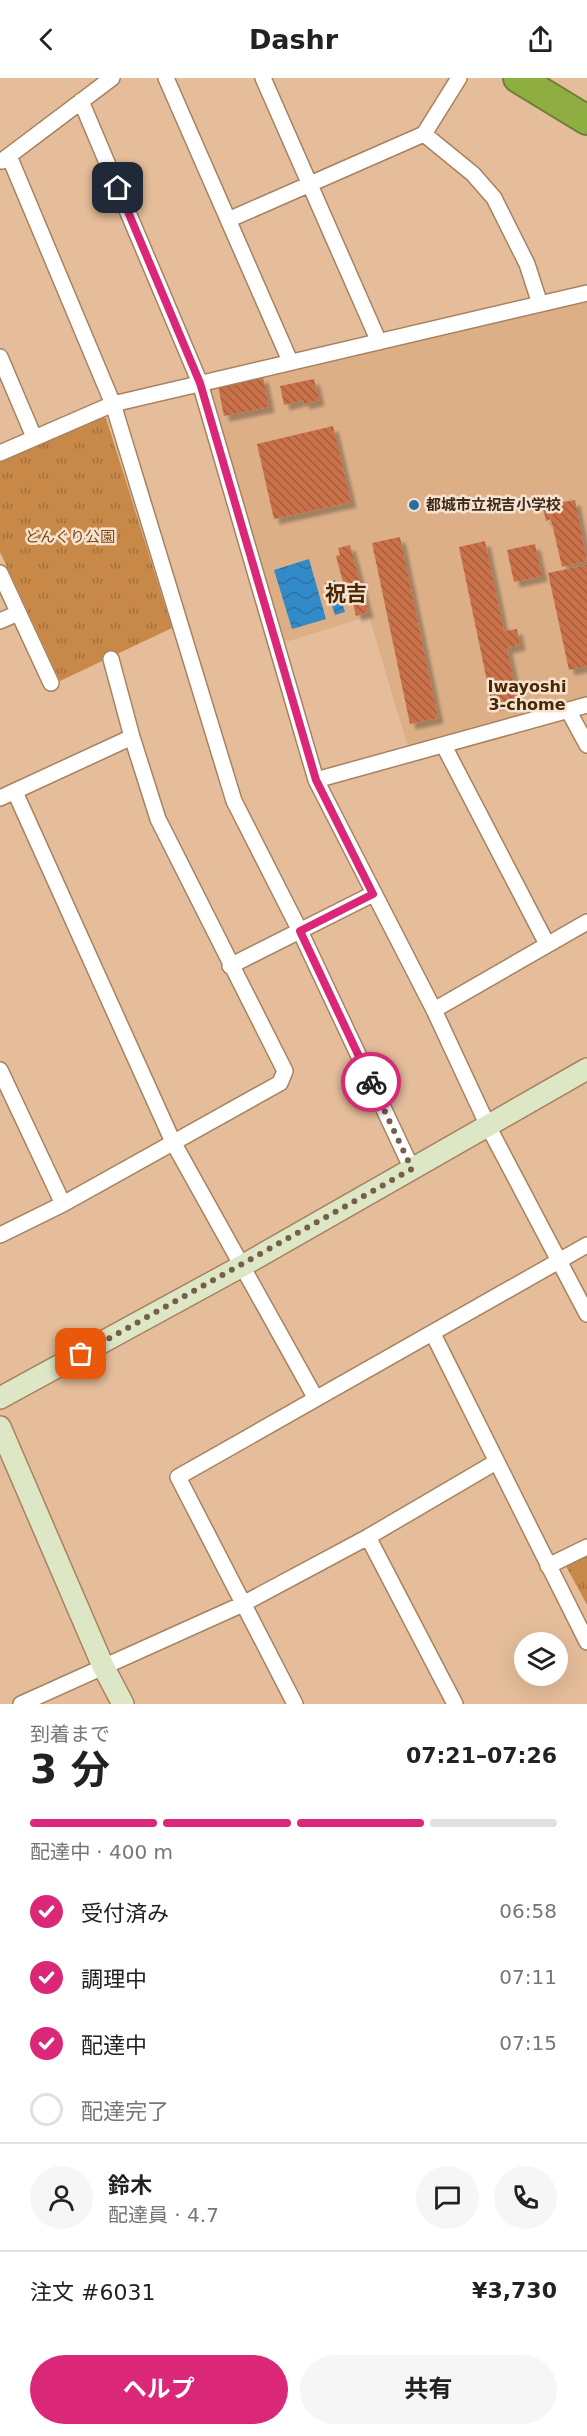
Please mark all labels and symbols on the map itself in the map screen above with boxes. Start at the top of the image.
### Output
pin [92,162,143,213]
place label: 都城市立祝吉小学校 [426,496,561,514]
marker: 都城市立祝吉小学校 [407,498,421,512]
park label: どんぐり公園 [25,528,115,546]
district label: 祝吉 [325,582,367,606]
district label: Iwayoshi 3-chome [488,677,566,714]
courier [341,1052,401,1112]
pin [55,1328,106,1379]

